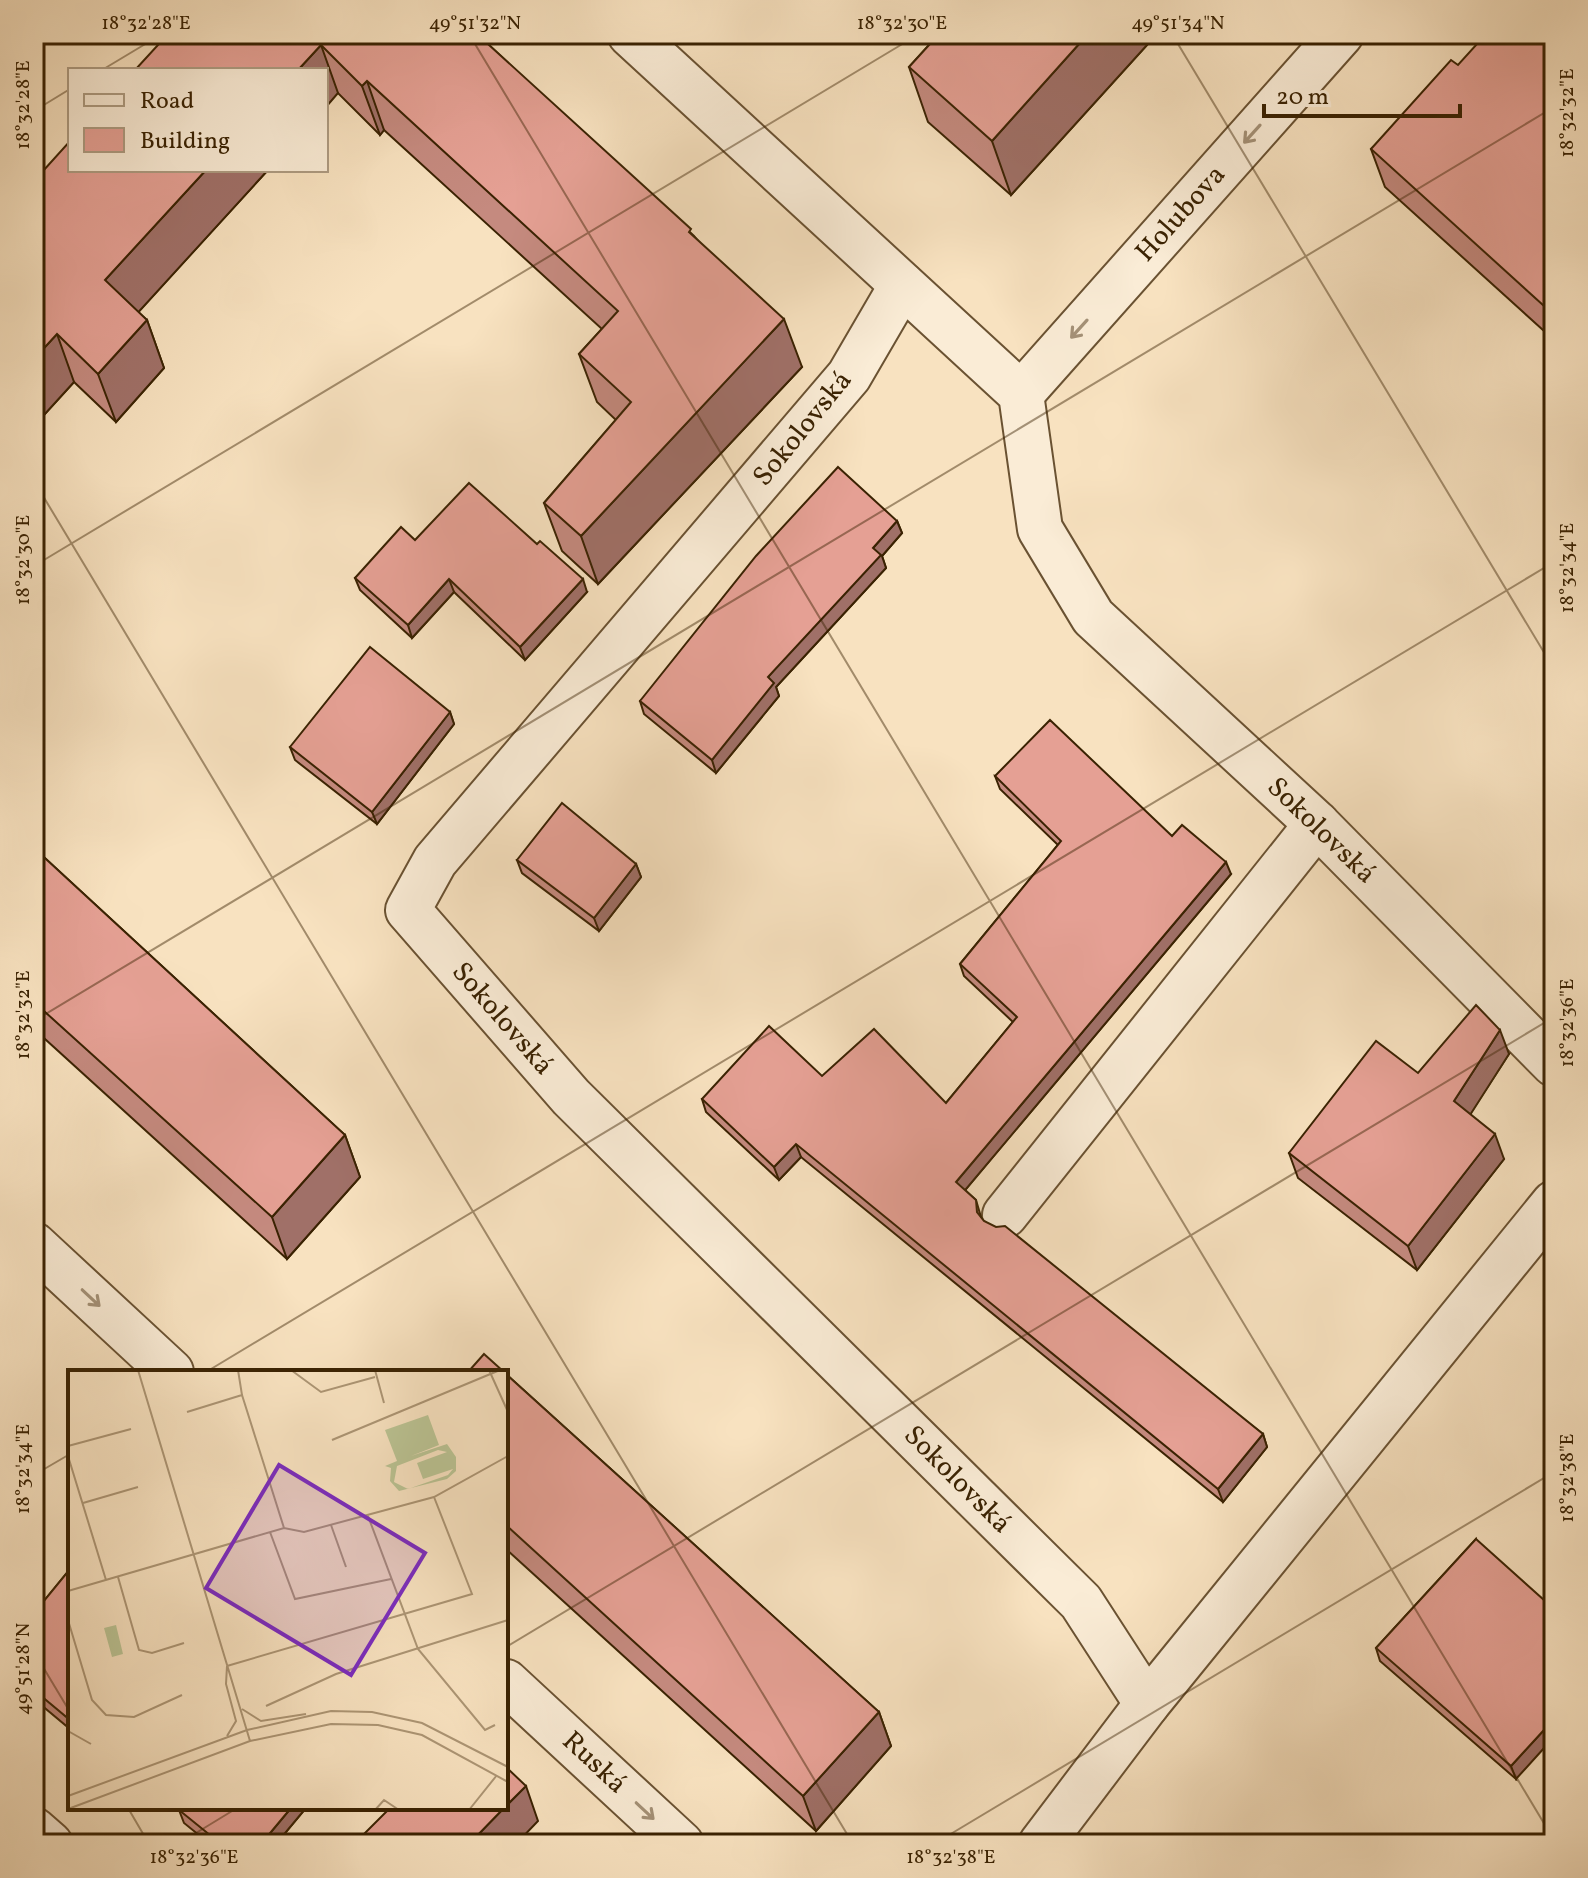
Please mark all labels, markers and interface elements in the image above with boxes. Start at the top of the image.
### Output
text: 18°32'28"E [101,10,191,38]
text: 49°51'32"N [429,10,521,38]
text: 18°32'30"E [857,10,947,38]
text: 49°51'34"N [1131,10,1225,38]
text: 18°32'28"E [10,60,38,150]
legend [68,68,328,172]
scale bar [1264,68,1460,118]
text: 18°32'32"E [1554,68,1582,158]
text: 20 m [1276,81,1329,115]
text: Road [140,85,194,119]
one-way arrow [1243,124,1261,144]
text: Building [140,125,230,159]
street label: Holubova [1127,157,1235,271]
one-way arrow [1070,318,1088,338]
street label: Sokolovská [744,363,862,495]
text: 18°32'30"E [10,515,38,605]
text: 18°32'34"E [1554,523,1582,613]
street label: Sokolovská [1258,769,1384,893]
street label: Sokolovská [442,954,562,1084]
text: 18°32'32"E [10,970,38,1060]
text: 18°32'36"E [1554,978,1582,1068]
one-way arrow [81,1288,101,1306]
inset map [68,1370,508,1810]
street label: Sokolovská [894,1417,1020,1543]
text: 18°32'34"E [10,1424,38,1514]
text: 18°32'38"E [1554,1433,1582,1523]
text: 49°51'28"N [10,1623,38,1715]
street label: Ruská [553,1723,635,1803]
one-way arrow [635,1801,655,1819]
text: 18°32'36"E [149,1844,239,1872]
text: 18°32'38"E [906,1844,996,1872]

